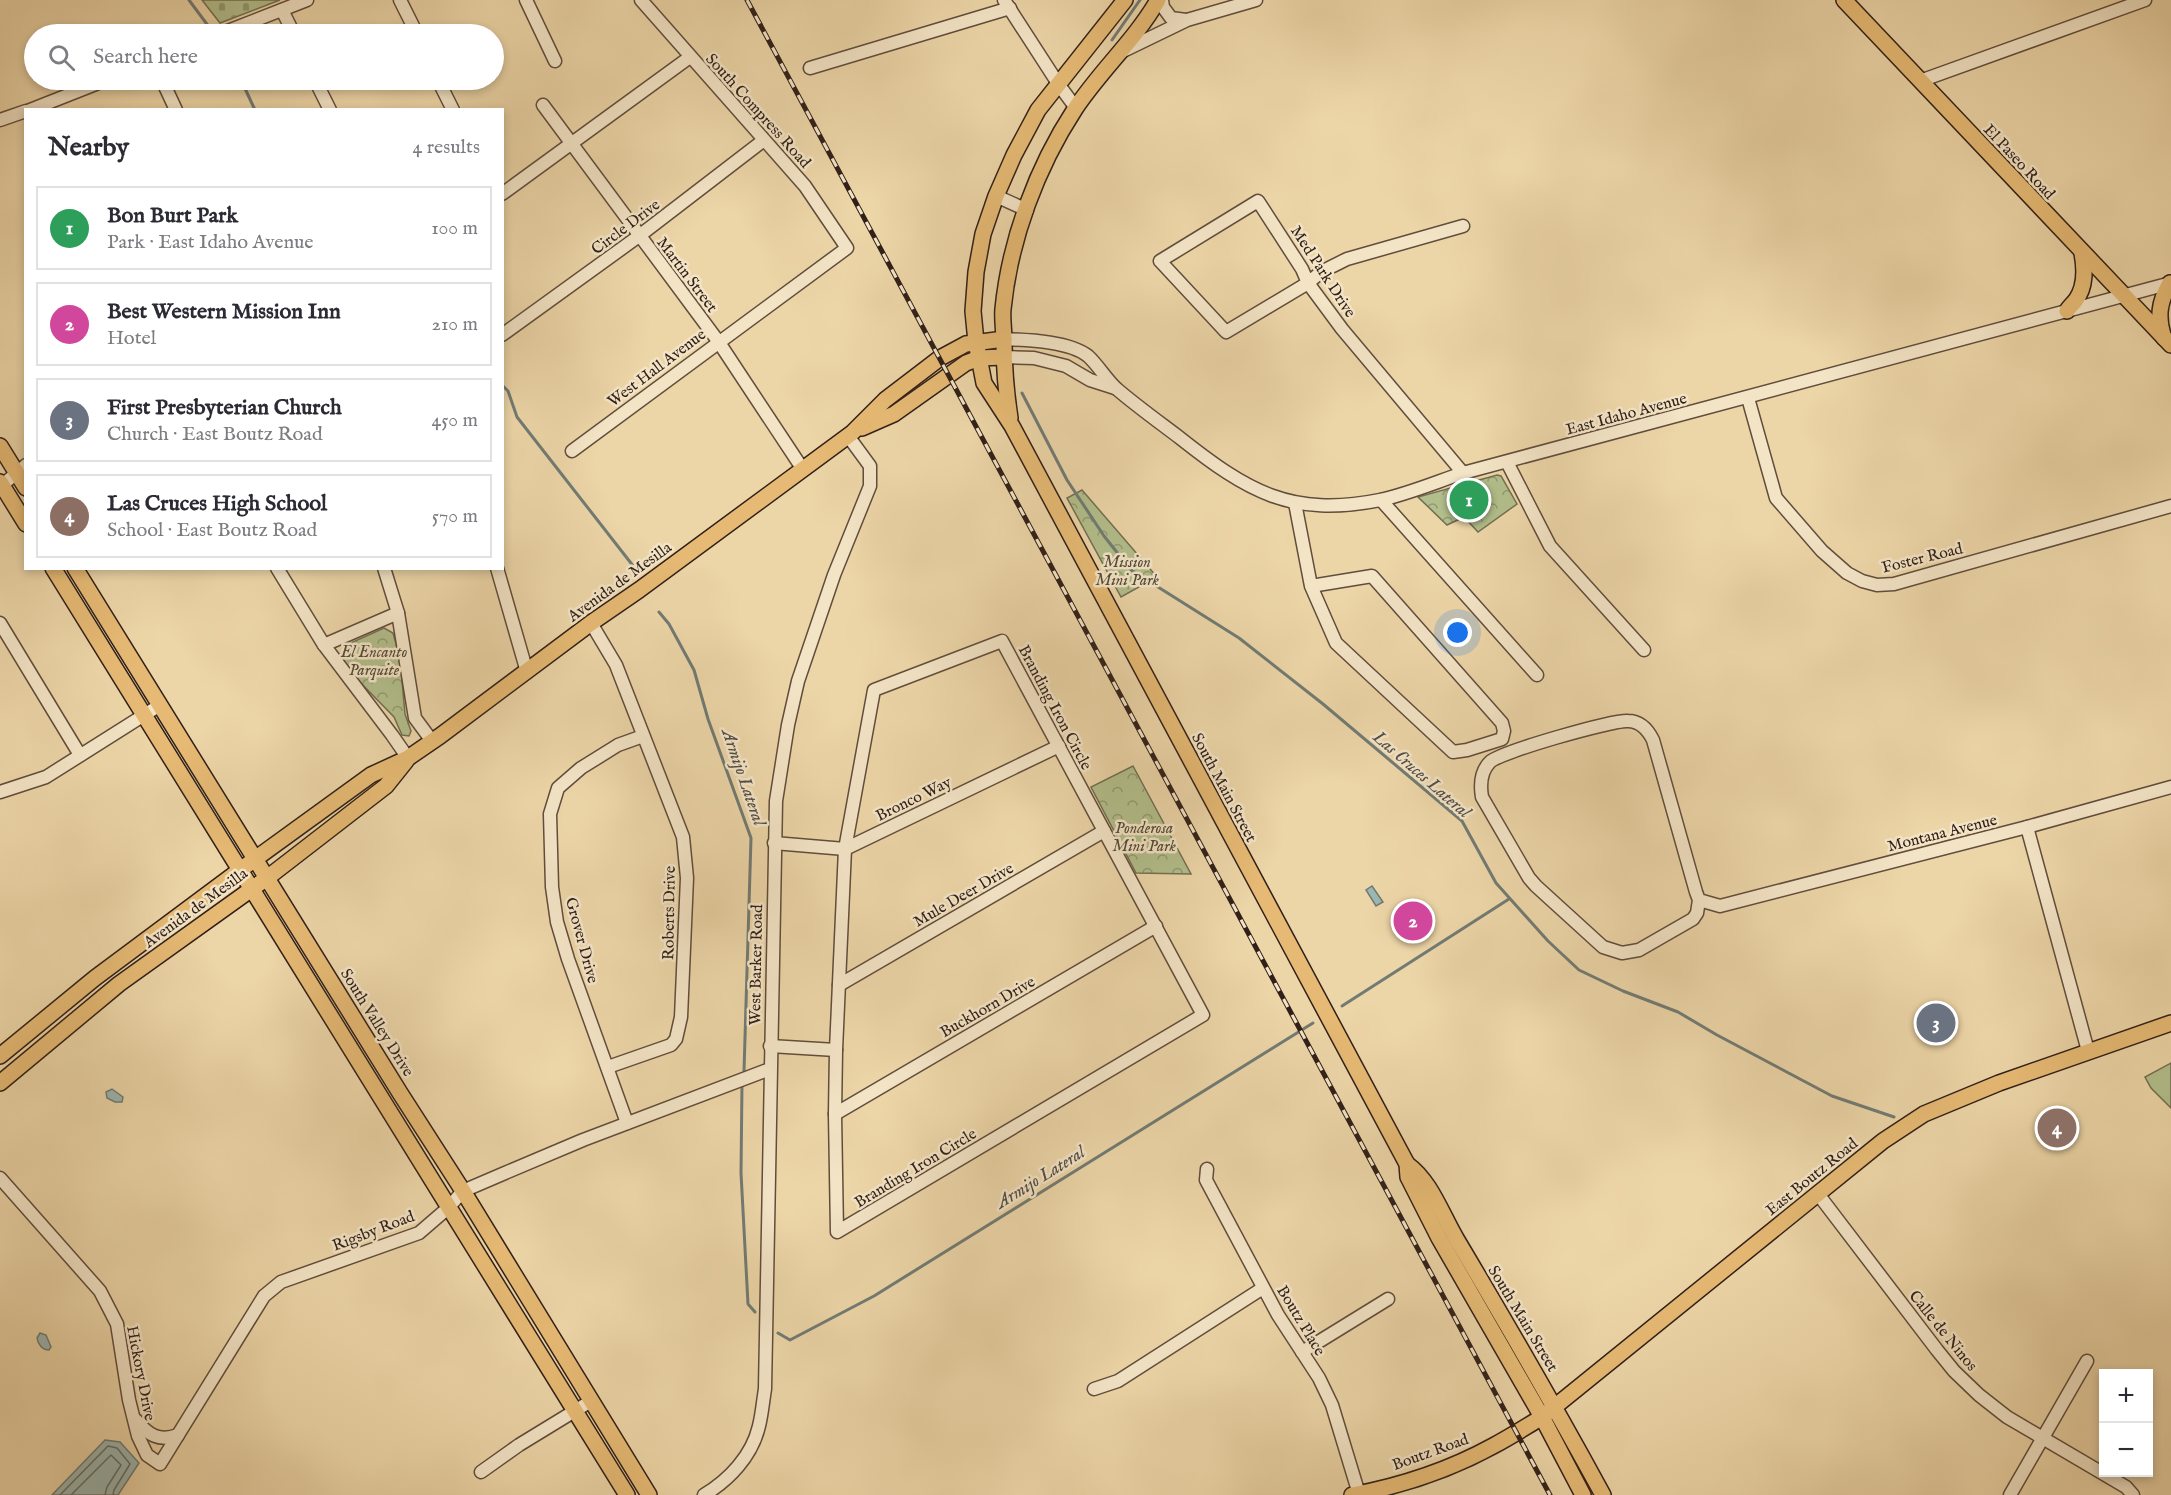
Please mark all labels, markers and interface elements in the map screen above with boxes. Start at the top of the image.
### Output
search box [24,24,504,90]
icon: search [45,41,78,74]
text: Search here [93,43,198,71]
street label: South Compress Road [701,50,815,173]
street label: El Paseo Road [1978,120,2059,205]
text: Nearby [48,131,129,164]
text: 4 results [413,135,480,160]
street label: Circle Drive [588,195,664,260]
text: Bon Burt Park [107,202,238,230]
text: 1 [66,216,73,241]
text: 100 m [431,216,478,241]
street label: Med Park Drive [1285,222,1359,322]
text: Park · East Idaho Avenue [107,230,314,255]
street label: Martin Street [652,233,722,317]
text: Best Western Mission Inn [107,298,341,326]
text: 2 [65,312,74,337]
text: 210 m [432,312,478,337]
street label: West Hall Avenue [604,325,710,412]
text: Hotel [107,326,156,351]
street label: East Idaho Avenue [1564,389,1689,441]
text: First Presbyterian Church [107,394,342,422]
text: 3 [66,408,73,433]
text: 450 m [431,408,478,433]
text: Church · East Boutz Road [107,422,323,447]
pin: 1 [1450,478,1488,522]
text: Las Cruces High School [107,490,327,518]
text: 4 [65,504,74,529]
text: 570 m [432,504,478,529]
text: School · East Boutz Road [107,518,317,543]
street label: Avenida de Mesilla [563,538,676,628]
street label: Foster Road [1880,539,1965,579]
park label: Mission Mini Park [1095,553,1159,591]
your location [1443,618,1472,647]
street label: Branding Iron Circle [1013,642,1096,774]
park label: El Encanto Parquite [340,643,407,681]
water label: Armijo Lateral [715,724,770,831]
water label: Las Cruces Lateral [1367,726,1476,825]
street label: South Main Street [1186,730,1261,846]
street label: Bronco Way [873,773,955,827]
street label: Montana Avenue [1886,811,1999,857]
park label: Ponderosa Mini Park [1112,819,1176,857]
street label: Mule Deer Drive [910,859,1018,933]
street label: Avenida de Mesilla [139,864,252,954]
street label: Roberts Drive [659,866,681,960]
street label: Grover Drive [560,895,602,986]
pin: 2 [1394,898,1432,944]
street label: West Barker Road [746,904,768,1026]
street label: South Valley Drive [335,965,418,1081]
street label: Buckhorn Drive [937,972,1039,1043]
pin: 3 [1916,1000,1956,1046]
pin: 4 [2038,1106,2076,1150]
street label: Branding Iron Circle [851,1124,981,1213]
street label: East Boutz Road [1762,1134,1863,1221]
water label: Armijo Lateral [990,1141,1091,1216]
street label: Rigsby Road [330,1207,418,1257]
street label: South Main Street [1483,1262,1562,1376]
street label: Boutz Place [1271,1282,1329,1360]
street label: Calle de Ninos [1904,1287,1981,1376]
street label: Hickory Drive [121,1324,159,1423]
map controls [2099,1369,2153,1477]
button: + [2099,1369,2153,1423]
button: − [2099,1423,2153,1477]
street label: Boutz Road [1390,1430,1472,1476]

